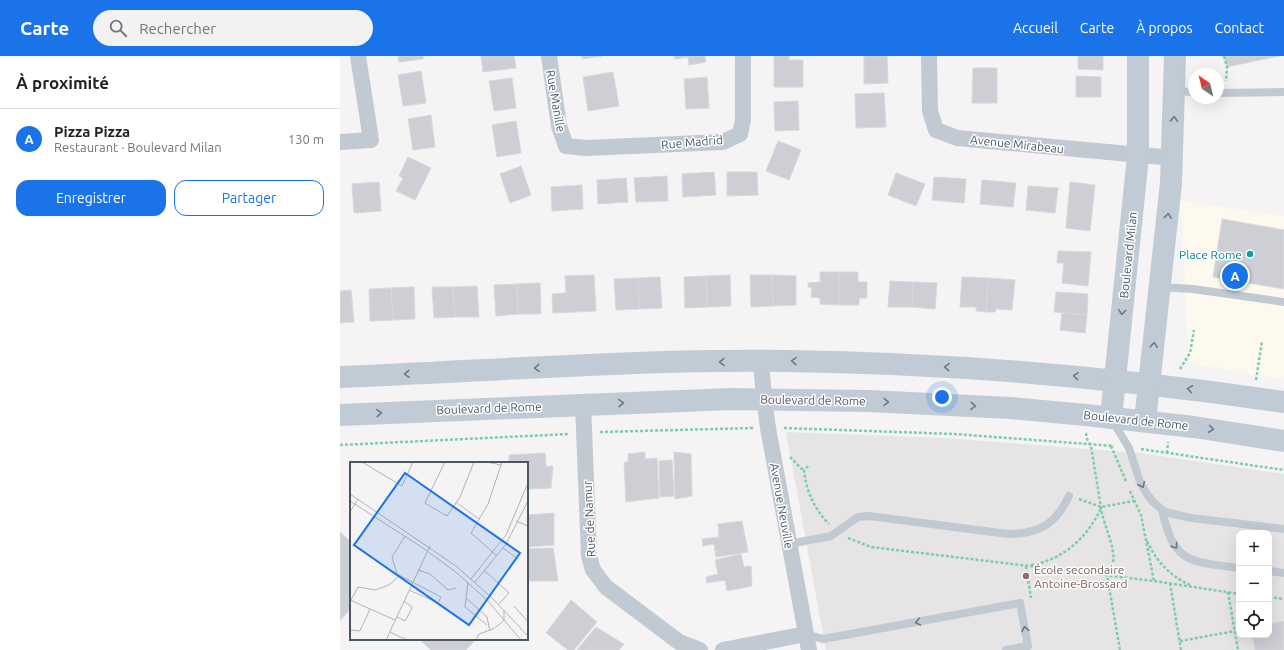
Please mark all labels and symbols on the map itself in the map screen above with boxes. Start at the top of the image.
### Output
north arrow [1188,68,1224,104]
street label: Rue Manille [544,69,568,133]
one-way arrow [1170,116,1179,122]
street label: Rue Madrid [661,133,723,151]
street label: Avenue Mirabeau [970,133,1064,155]
street label: Boulevard Milan [1117,211,1139,299]
one-way arrow [1163,213,1172,219]
place label: Place Rome [1179,248,1242,261]
marker: Place Rome [1245,249,1255,259]
pin: A [1222,261,1248,291]
one-way arrow [1118,309,1127,315]
one-way arrow [1149,342,1158,348]
one-way arrow [791,357,797,365]
one-way arrow [719,358,725,366]
one-way arrow [944,363,950,371]
one-way arrow [534,364,540,373]
one-way arrow [404,370,410,379]
one-way arrow [1073,372,1080,381]
one-way arrow [1187,385,1193,394]
your location [932,387,952,407]
street label: Boulevard de Rome [760,393,866,407]
one-way arrow [883,397,889,406]
one-way arrow [618,399,624,407]
street label: Boulevard de Rome [436,400,542,416]
one-way arrow [970,401,976,410]
street label: Boulevard de Rome [1083,408,1189,432]
one-way arrow [376,409,382,418]
one-way arrow [1208,424,1214,433]
inset map [350,462,528,640]
street label: Avenue Neuville [768,462,796,550]
street label: Rue de Namur [580,480,597,558]
one-way arrow [1137,480,1145,488]
one-way arrow [1170,542,1178,549]
place label: École secondaire Antoine-Brossard [1034,563,1128,590]
marker: École secondaire Antoine-Brossard [1021,571,1031,581]
one-way arrow [915,617,921,626]
one-way arrow [1021,626,1029,633]

